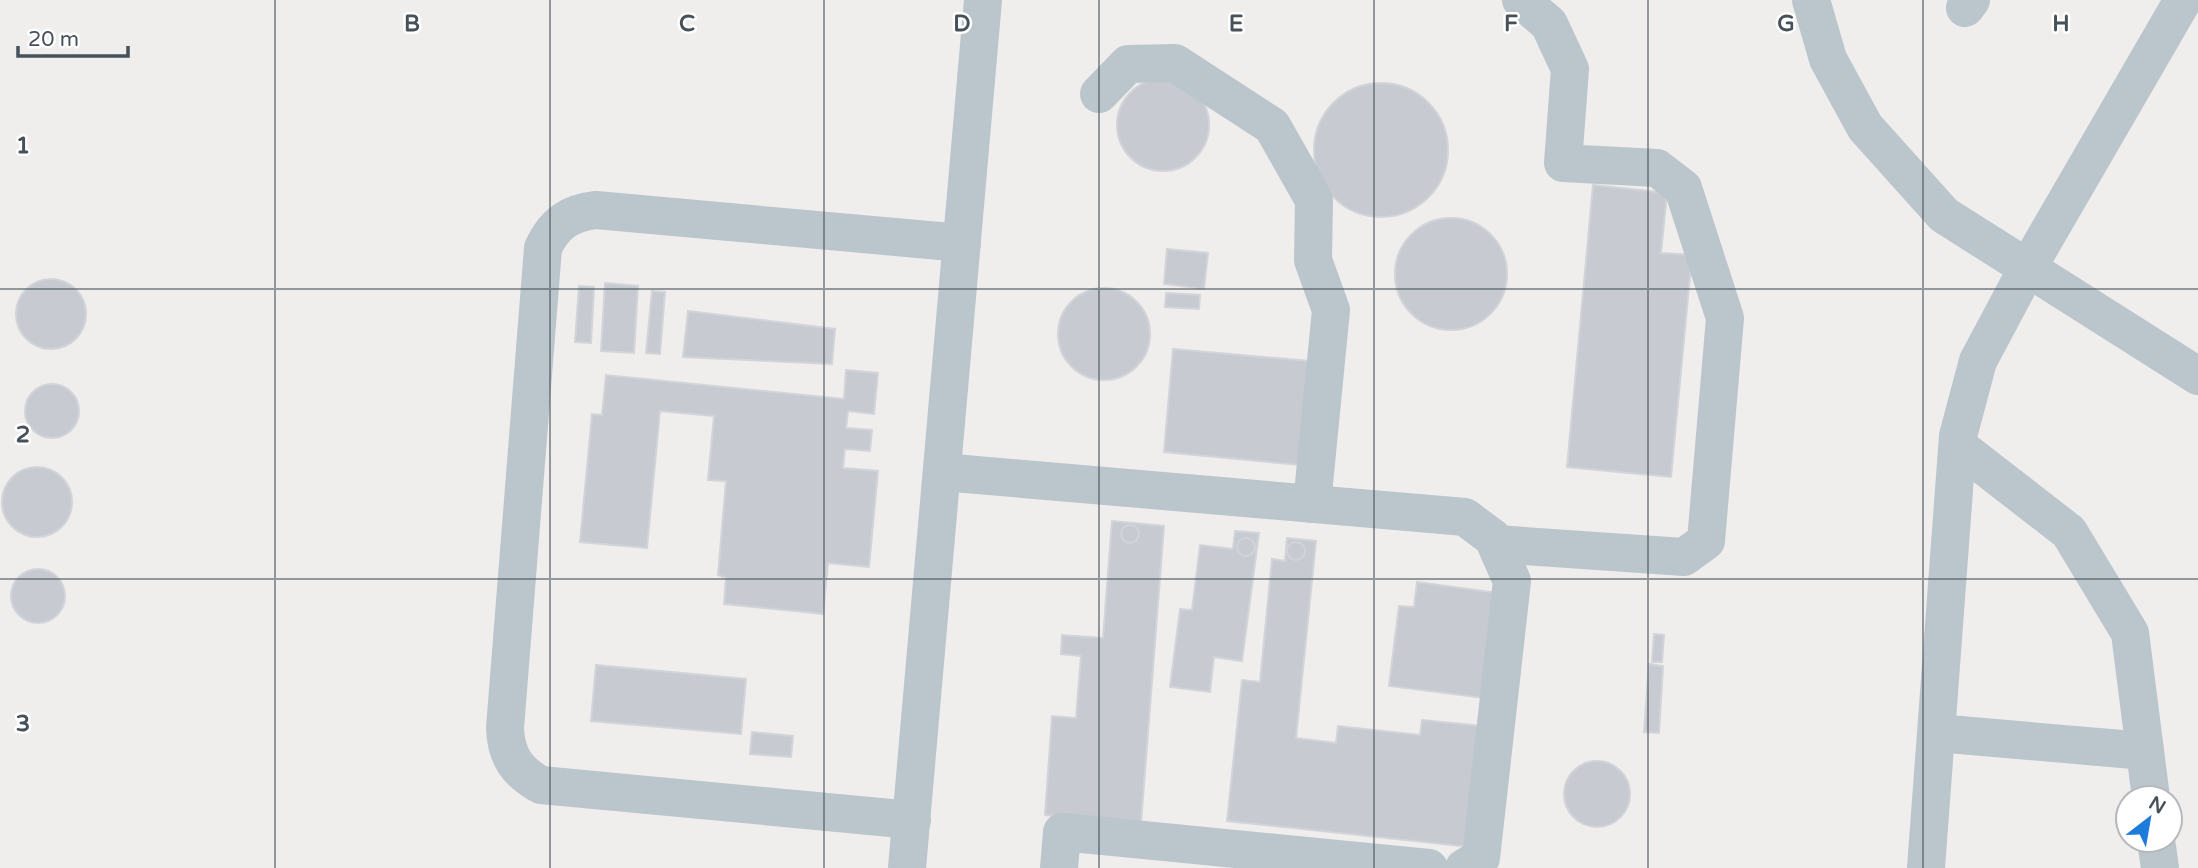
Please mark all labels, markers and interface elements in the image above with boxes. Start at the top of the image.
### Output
text: B [404,10,420,38]
text: C [679,10,695,38]
text: D [953,10,971,38]
text: E [1229,10,1243,38]
text: F [1504,10,1518,38]
text: G [1777,10,1795,38]
text: H [2052,10,2070,38]
scale bar [18,14,128,58]
text: 20 m [28,27,79,52]
text: 1 [16,132,30,160]
text: 2 [16,421,30,449]
text: 3 [16,710,30,738]
north arrow [2114,784,2184,854]
text: N [2145,792,2169,819]

